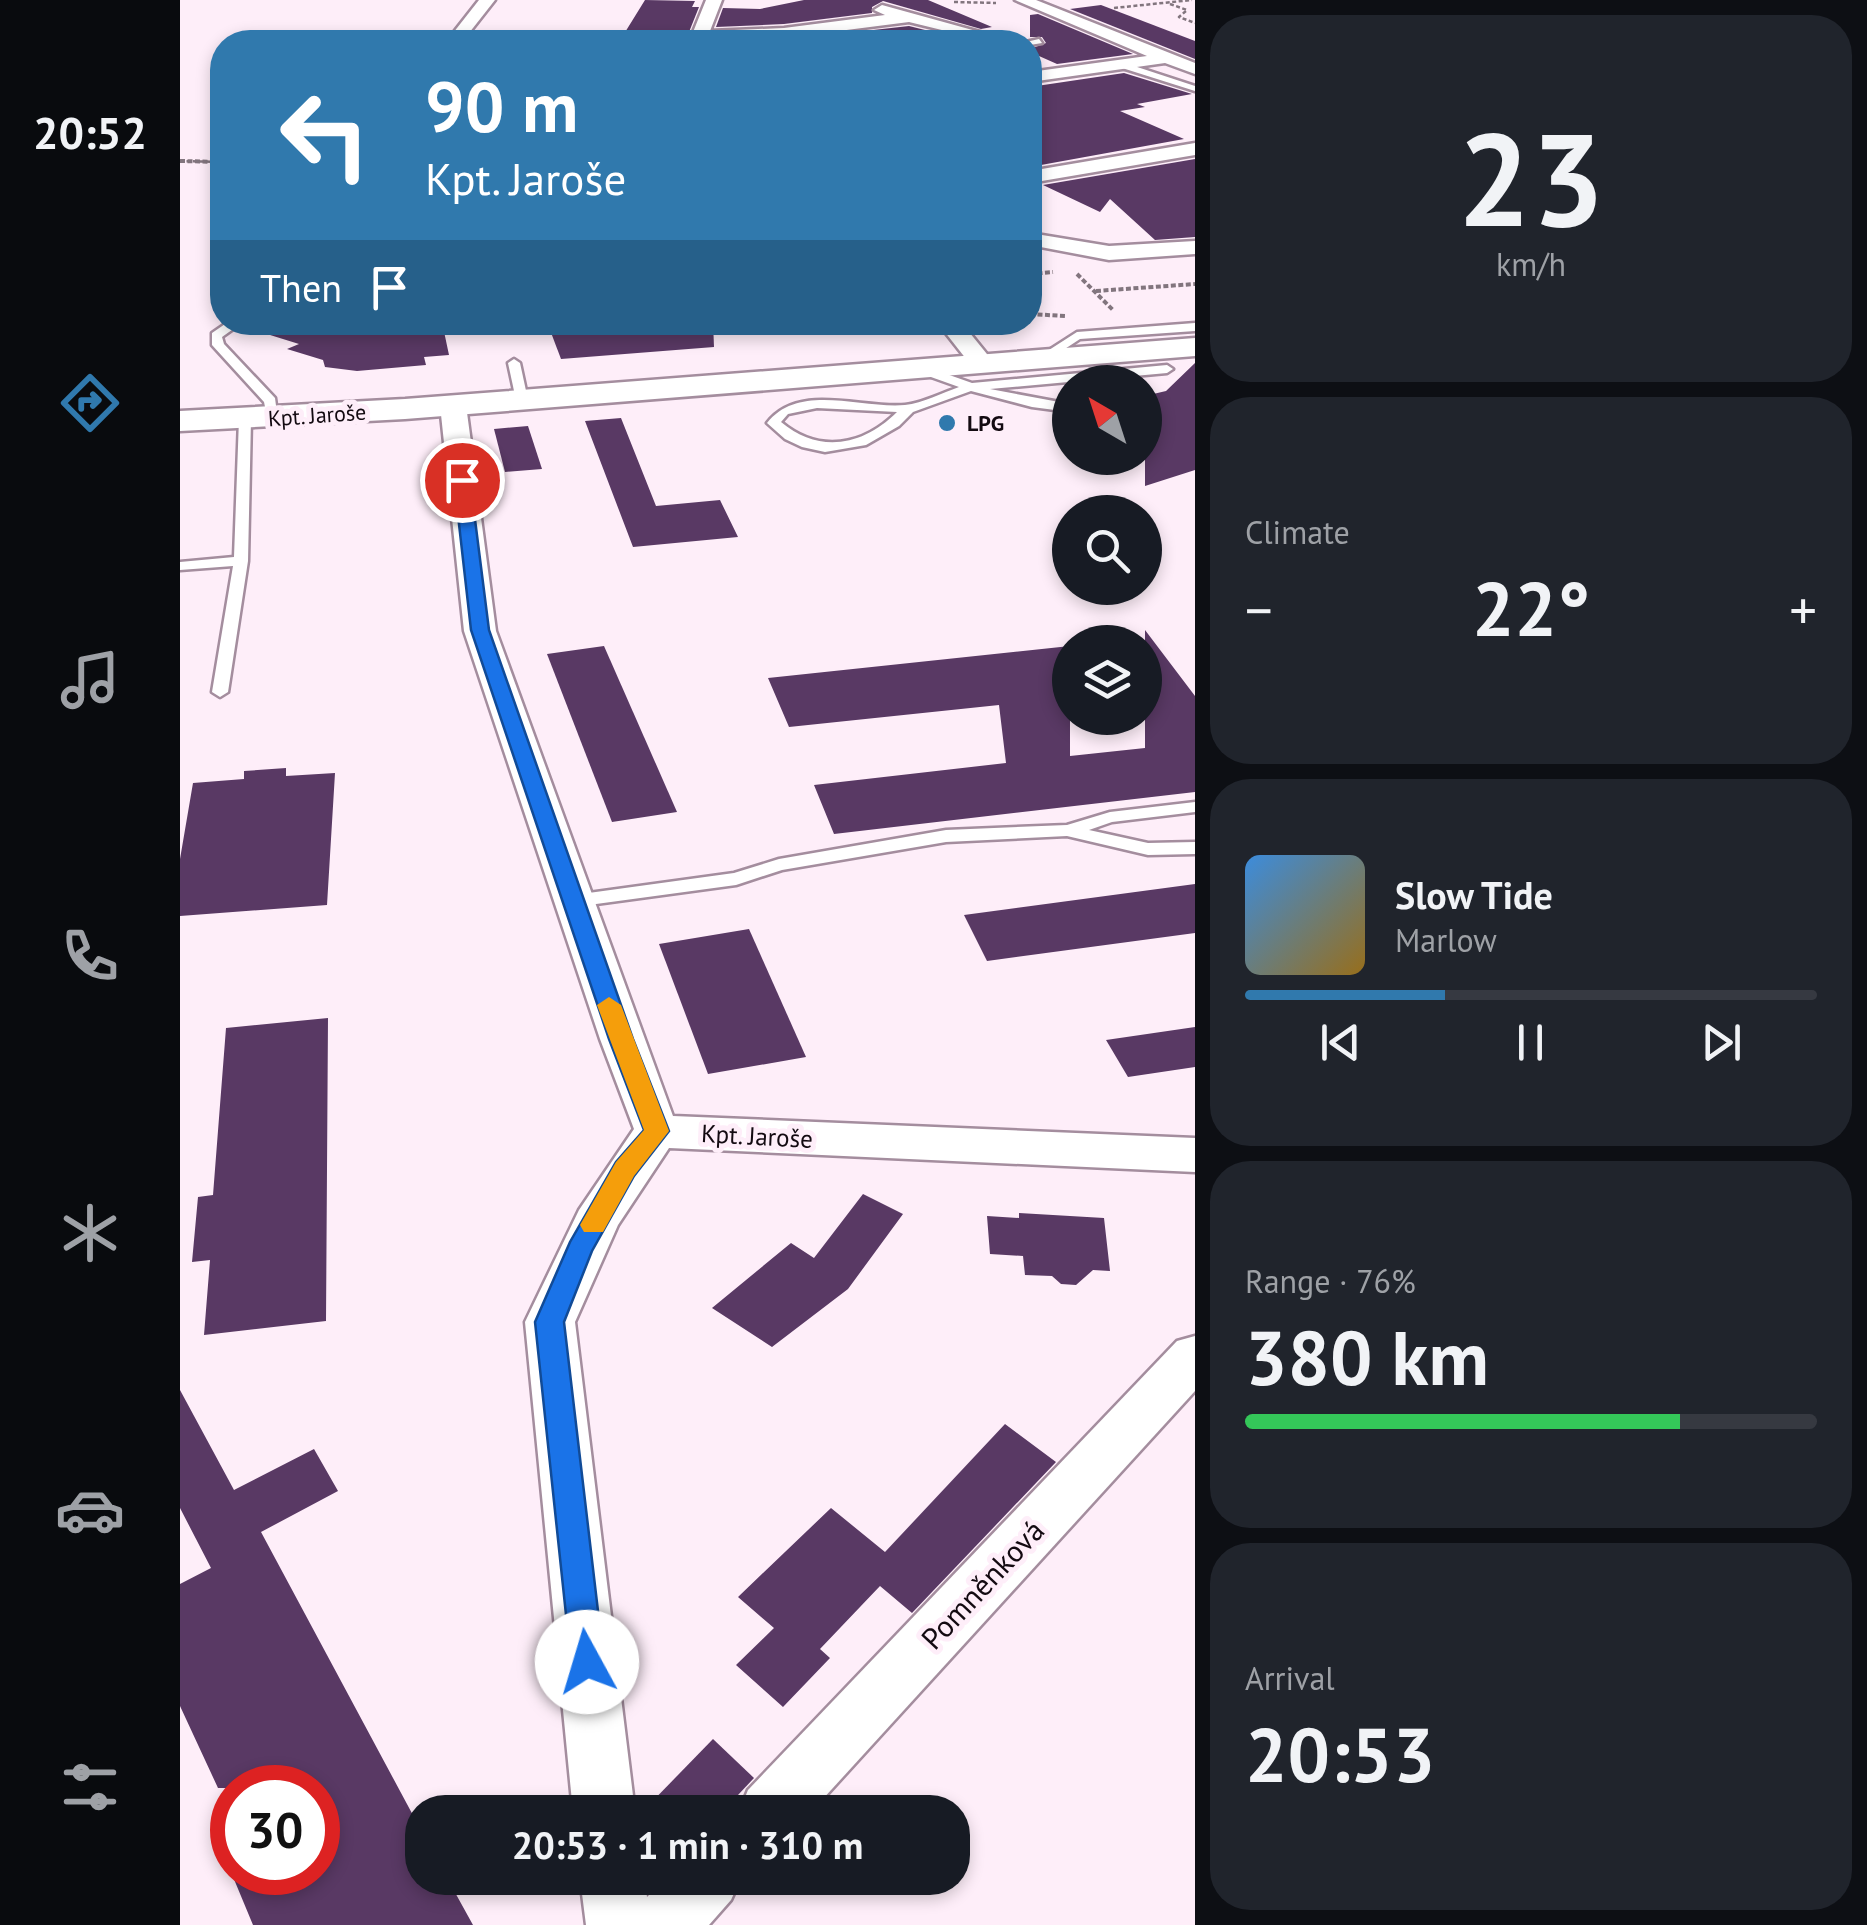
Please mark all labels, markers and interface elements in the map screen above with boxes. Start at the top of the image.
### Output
text: 90 m [425,61,578,151]
icon: left [260,70,390,200]
text: 23 [1457,94,1605,262]
text: 20:52 [33,103,147,161]
text: Kpt. Jaroše [425,149,626,207]
text: km/h [1496,243,1566,285]
icon: arrive [362,260,417,315]
text: Then [260,263,342,312]
north arrow [1052,365,1162,475]
map controls [1052,365,1162,735]
icon: directions [55,368,125,438]
street label: Kpt. Jaroše [267,398,367,432]
place label: LPG [967,409,1004,437]
marker: LPG [936,412,958,434]
pin [420,438,505,523]
icon: arrive [435,453,490,508]
button: search [1052,495,1162,605]
text: Climate [1245,511,1350,553]
text: 22° [1472,560,1590,657]
text: − [1245,574,1273,645]
text: + [1789,574,1817,645]
button: layers [1052,625,1162,735]
icon: music [55,645,125,715]
text: Slow Tide [1395,870,1553,919]
text: Marlow [1395,919,1497,961]
icon: phone [55,921,125,991]
icon: previous [1313,1015,1368,1070]
icon: pause [1503,1015,1558,1070]
icon: next [1694,1015,1749,1070]
street label: Kpt. Jaroše [700,1117,814,1155]
icon: climate [55,1198,125,1268]
text: Range · 76% [1245,1260,1416,1302]
text: 380 km [1245,1309,1489,1406]
icon: car [55,1475,125,1545]
street label: Pomněnková [912,1511,1052,1657]
position arrow [535,1610,639,1714]
text: Arrival [1245,1657,1335,1699]
text: 20:53 [1245,1706,1435,1803]
icon: filters [55,1752,125,1822]
speed limit sign: 30 [210,1765,340,1895]
text: 20:53 · 1 min · 310 m [512,1820,863,1869]

